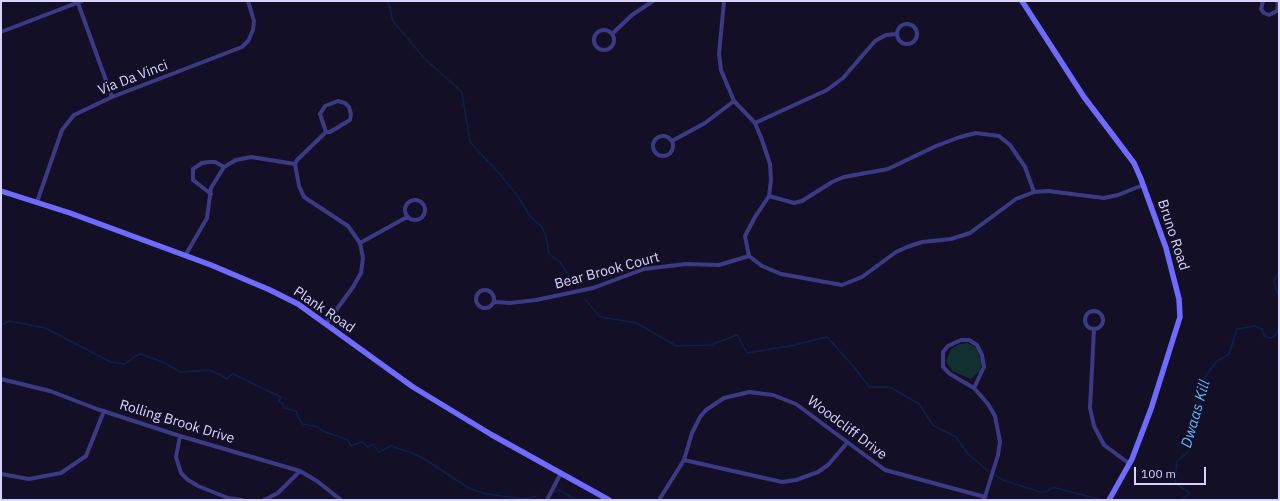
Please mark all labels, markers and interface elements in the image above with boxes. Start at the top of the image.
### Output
street label: Via Da Vinci [96,57,170,99]
street label: Bruno Road [1154,197,1192,273]
street label: Bear Brook Court [553,249,661,293]
street label: Plank Road [290,283,358,337]
water label: Dwaas Kill [1178,378,1214,450]
street label: Woodcliff Drive [804,393,890,463]
street label: Rolling Brook Drive [117,397,237,447]
scale bar [1136,459,1208,485]
text: 100 m [1141,466,1176,481]

